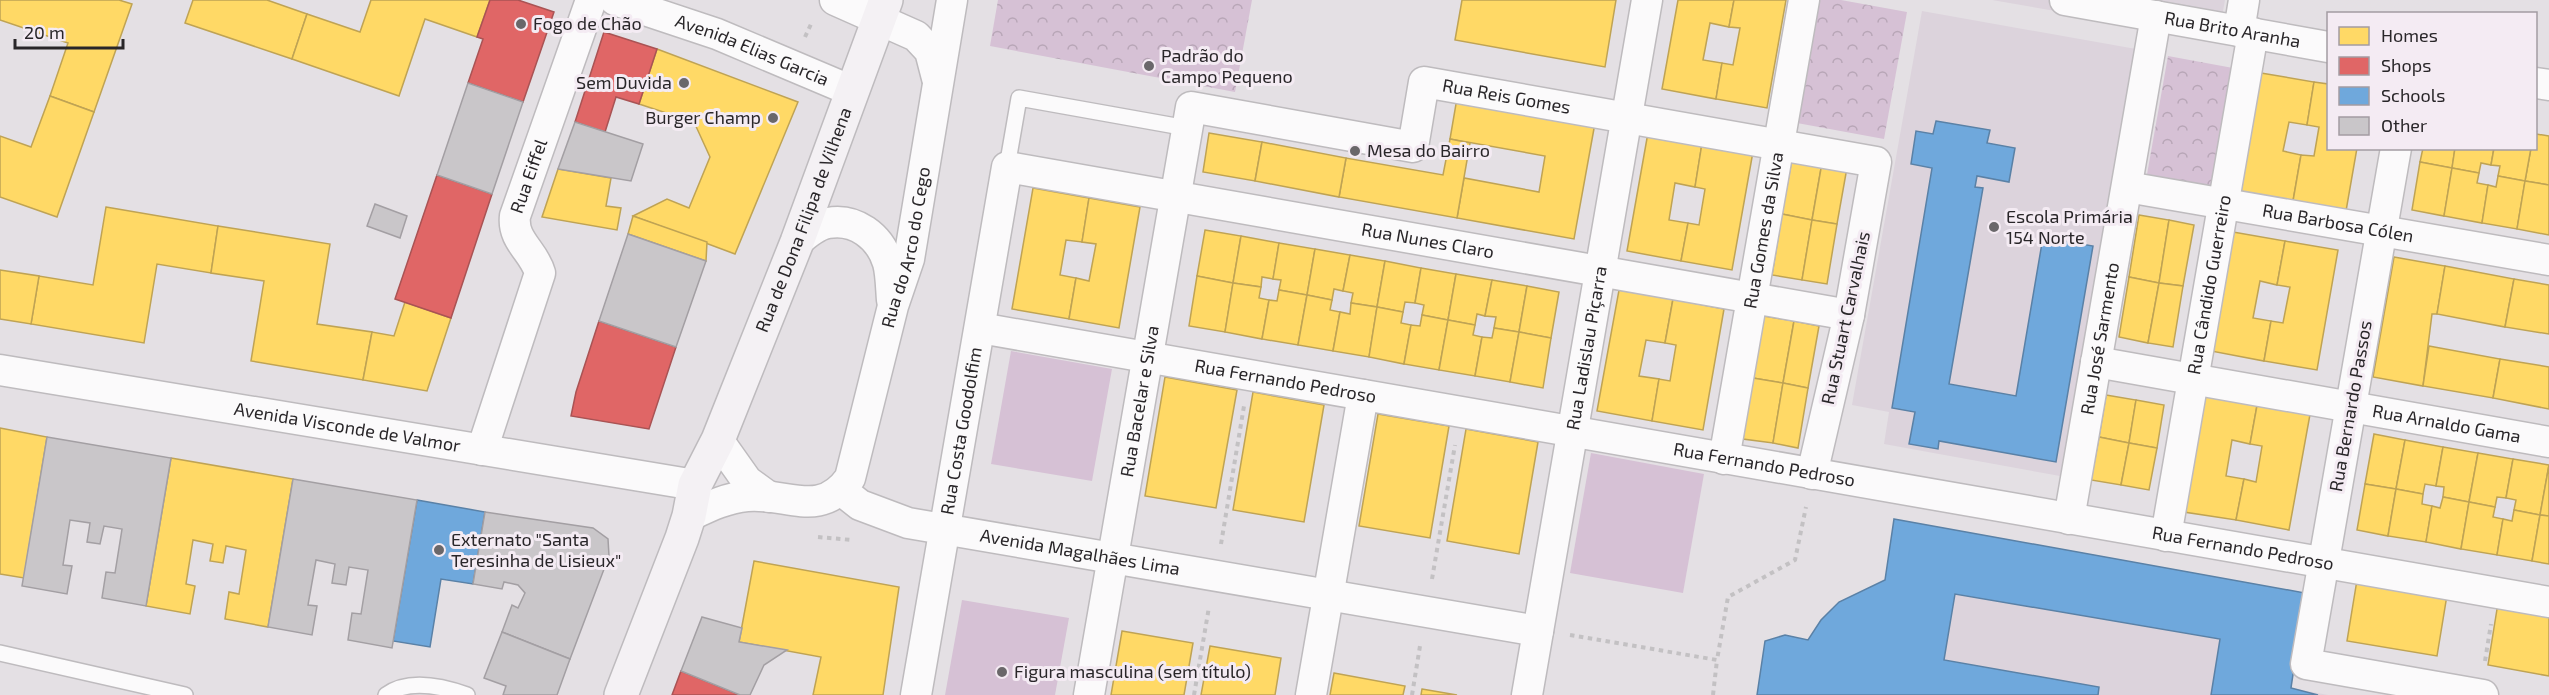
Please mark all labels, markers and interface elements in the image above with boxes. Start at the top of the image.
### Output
street label: Rua Brito Aranha [2163,6,2302,52]
street label: Avenida Elias Garcia [673,9,832,90]
scale bar [15,12,123,50]
place label: Fogo de Chão [533,12,642,34]
legend [2327,12,2537,150]
marker: Fogo de Chão [514,17,528,31]
text: 20 m [24,21,65,43]
text: Homes [2381,24,2438,46]
place label: Padrão do Campo Pequeno [1161,44,1293,87]
text: Shops [2381,54,2431,76]
marker: Padrão do Campo Pequeno [1142,59,1156,73]
place label: Sem Duvida [576,71,672,93]
street label: Rua Reis Gomes [1441,73,1572,118]
marker: Sem Duvida [677,76,691,90]
text: Schools [2381,84,2445,106]
street label: Rua de Dona Filipa de Vilhena [750,104,856,335]
place label: Burger Champ [645,106,761,128]
marker: Burger Champ [766,111,780,125]
text: Other [2381,114,2427,136]
street label: Rua Eiffel [505,135,552,216]
place label: Mesa do Bairro [1367,139,1490,161]
marker: Mesa do Bairro [1348,144,1362,158]
street label: Rua Gomes da Silva [1738,150,1787,310]
street label: Rua do Arco do Cego [876,165,934,330]
street label: Rua Cândido Guerreiro [2182,193,2235,376]
street label: Rua Barbosa Cólen [2261,199,2415,246]
place label: Escola Primária 154 Norte [2006,205,2133,248]
street label: Rua Nunes Claro [1360,218,1496,262]
marker: Escola Primária 154 Norte [1987,220,2001,234]
street label: Rua Stuart Carvalhais [1816,229,1874,406]
street label: Rua José Sarmento [2075,261,2123,416]
street label: Rua Ladislau Piçarra [1561,264,1611,432]
street label: Rua Bernardo Passos [2324,319,2376,493]
street label: Rua Bacelar e Silva [1115,324,1163,479]
street label: Rua Costa Goodolfim [935,345,986,516]
street label: Rua Fernando Pedroso [1193,354,1378,407]
street label: Avenida Visconde de Valmor [233,397,462,456]
street label: Rua Arnaldo Gama [2371,399,2523,447]
street label: Rua Fernando Pedroso [1672,437,1857,491]
street label: Rua Fernando Pedroso [2150,521,2336,574]
street label: Avenida Magalhães Lima [978,524,1182,579]
place label: Externato "Santa Teresinha de Lisieux" [451,528,621,571]
marker: Externato "Santa Teresinha de Lisieux" [432,543,446,557]
place label: Figura masculina (sem título) [1014,660,1251,682]
marker: Figura masculina (sem título) [995,665,1009,679]

